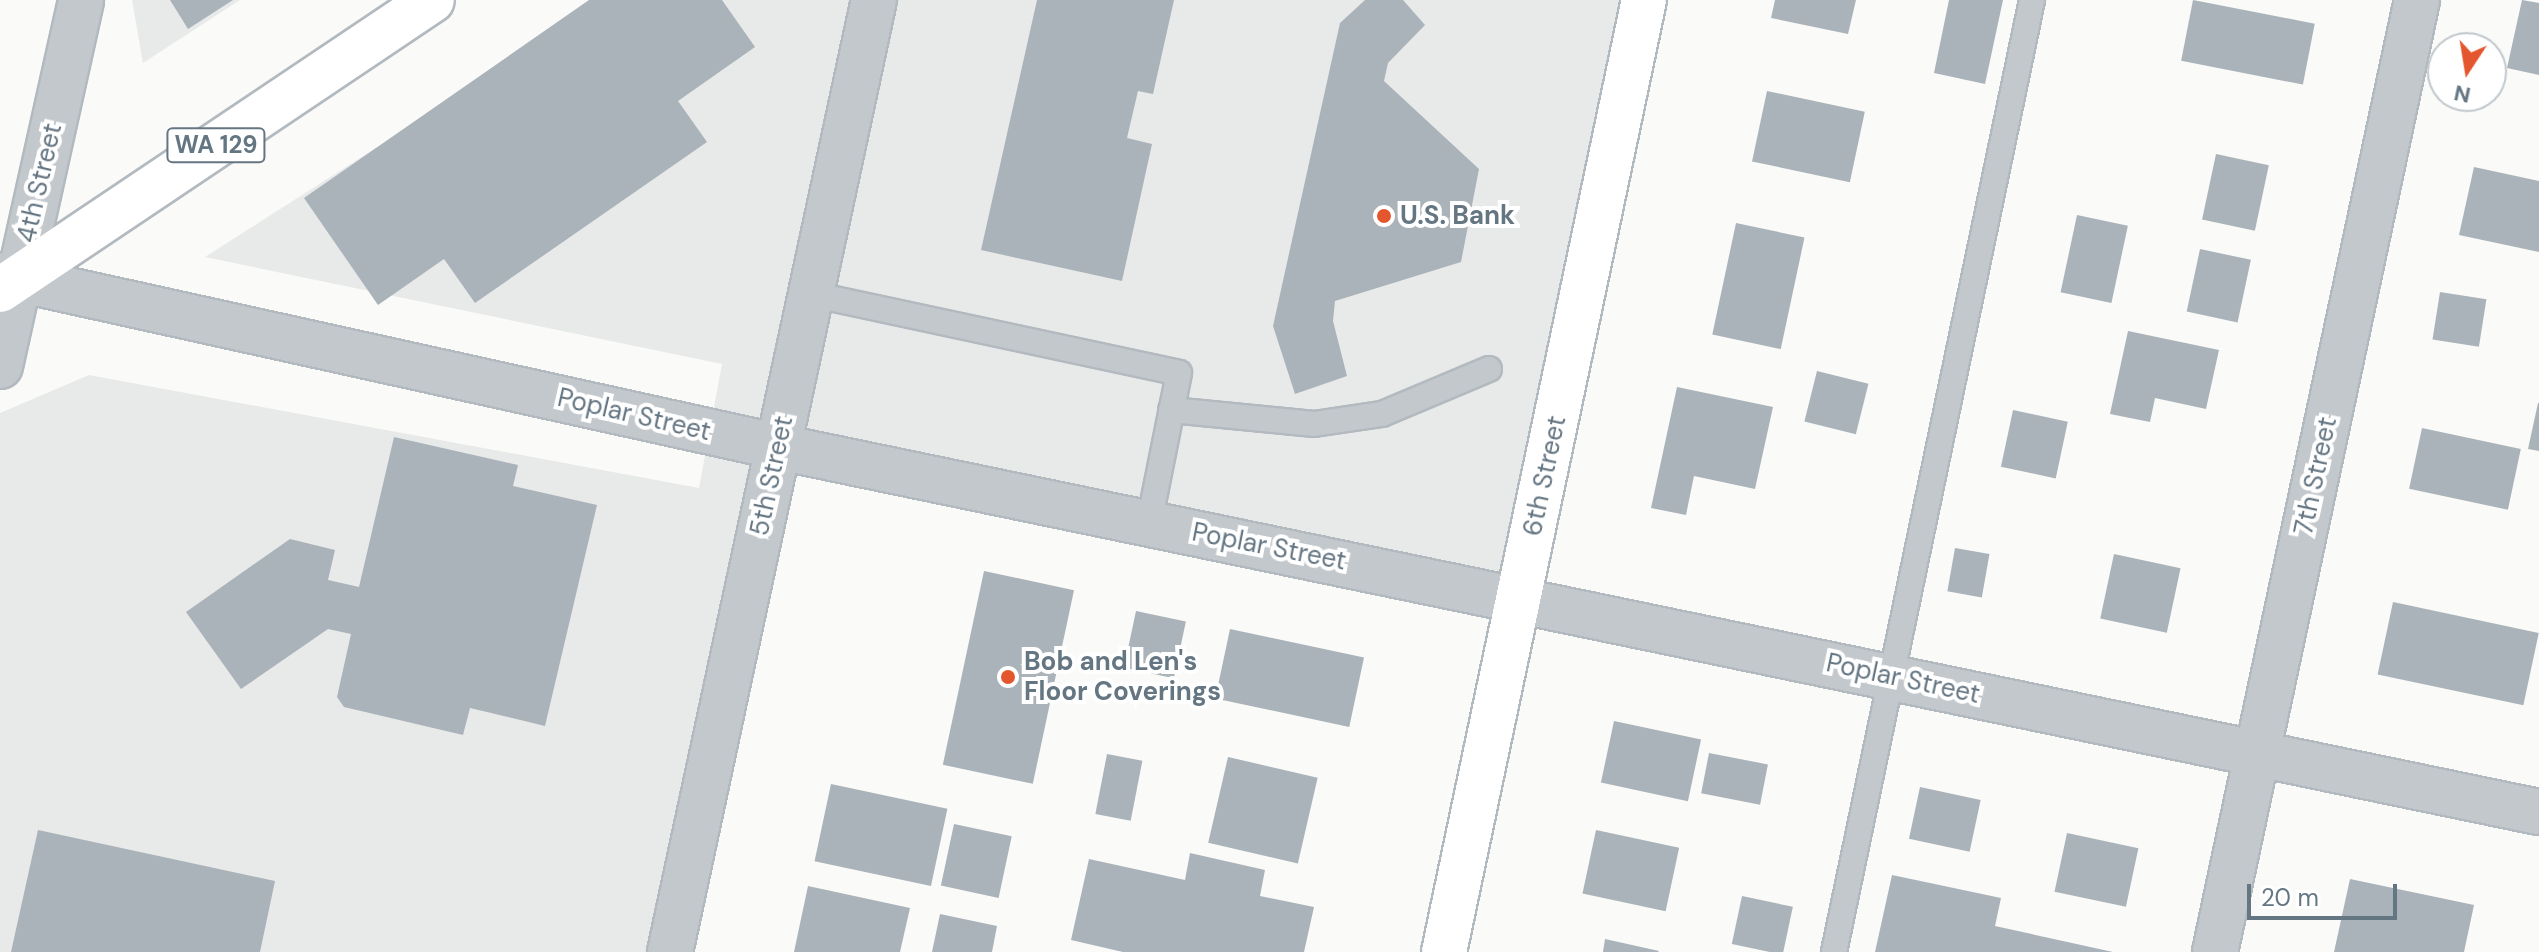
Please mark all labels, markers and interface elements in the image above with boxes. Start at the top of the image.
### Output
north arrow [2427,32,2507,112]
text: N [2451,78,2473,110]
street label: 4th Street [11,120,69,246]
road number: WA 129 [166,125,266,165]
place label: U.S. Bank [1400,200,1515,232]
marker: U.S. Bank [1375,207,1393,225]
street label: Poplar Street [554,382,714,448]
street label: 5th Street [744,413,800,539]
street label: 6th Street [1517,413,1573,539]
street label: 7th Street [2288,414,2344,538]
street label: Poplar Street [1189,517,1349,577]
place label: Bob and Len's Floor Coverings [1024,646,1221,708]
street label: Poplar Street [1823,648,1983,710]
marker: Bob and Len's Floor Coverings [999,668,1017,686]
scale bar [2251,868,2401,918]
text: 20 m [2261,882,2319,913]

